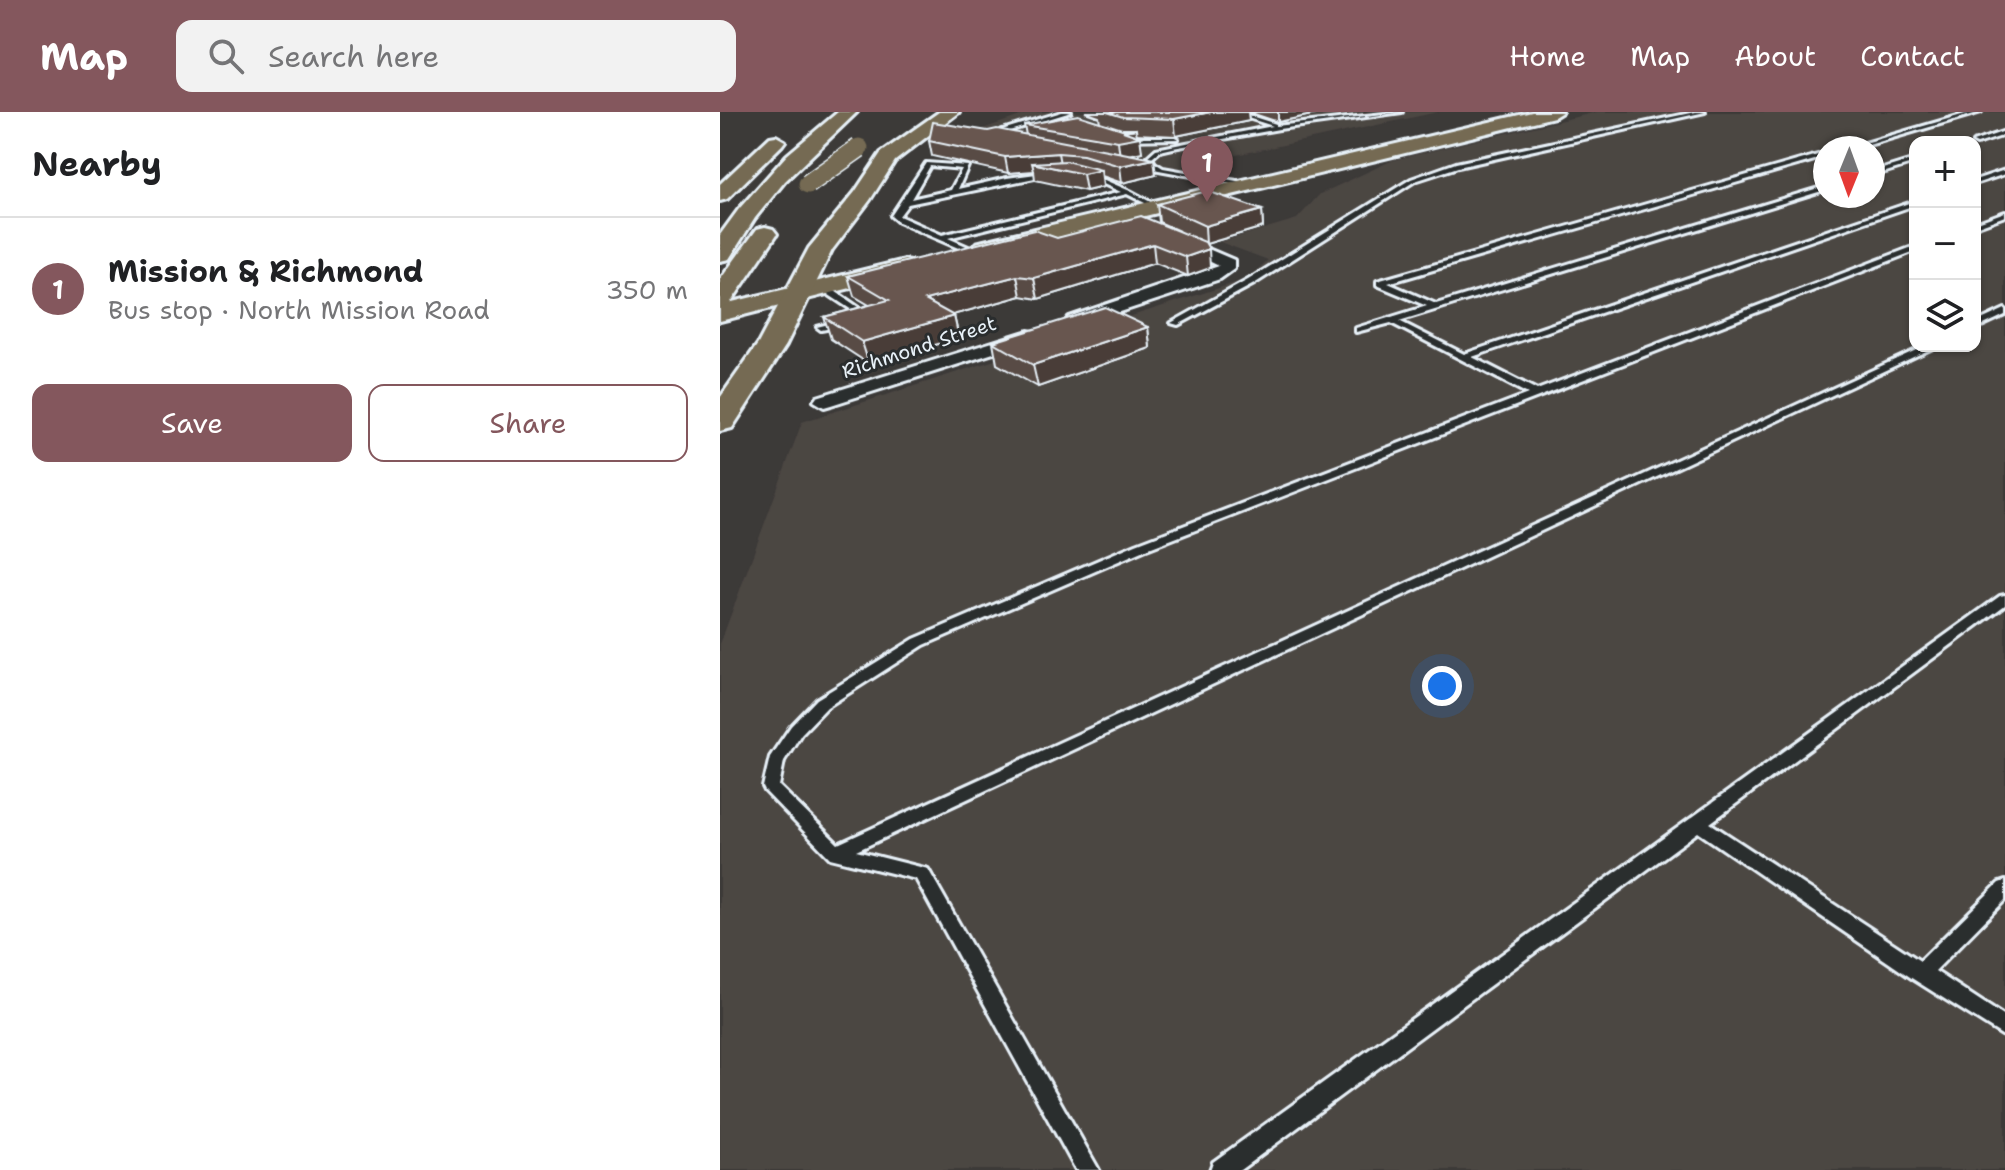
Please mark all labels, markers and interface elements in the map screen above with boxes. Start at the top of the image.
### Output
search box [176,20,736,92]
text: Map [40,31,128,82]
icon: search [204,34,248,78]
text: Search here [268,36,439,77]
text: Home [1509,37,1586,75]
text: Map [1630,37,1690,75]
text: About [1734,37,1816,75]
text: Contact [1860,37,1965,75]
pin: 1 [1181,136,1233,202]
north arrow [1813,136,1885,208]
map controls [1909,136,1981,352]
button: + [1909,136,1981,208]
text: Nearby [32,141,162,187]
button: − [1909,208,1981,280]
text: Mission & Richmond [108,251,423,292]
text: 1 [52,272,64,307]
text: 350 m [605,272,688,307]
button: layers [1909,280,1981,352]
text: Bus stop · North Mission Road [108,292,490,327]
street label: Richmond Street [839,310,999,384]
button: Save [32,384,352,462]
button: Share [368,384,688,462]
your location [1422,666,1462,706]

